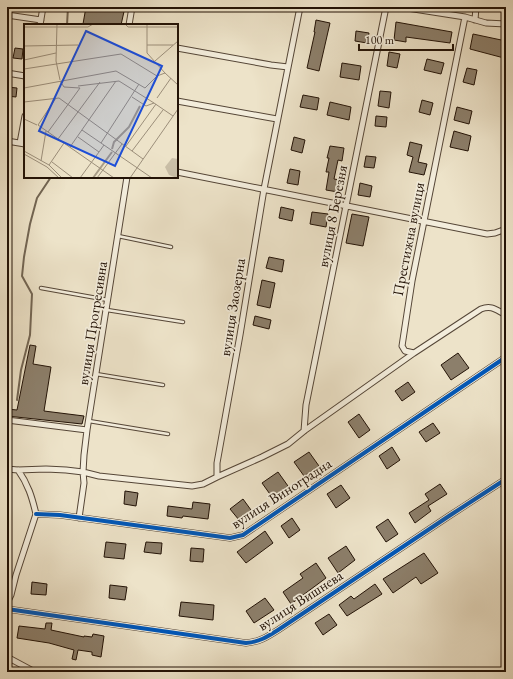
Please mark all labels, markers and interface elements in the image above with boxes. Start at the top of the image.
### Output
inset map [24,24,178,178]
scale bar [359,26,453,52]
text: 100 m [365,32,395,48]
street label: вулиця 8 Березня [313,163,351,269]
street label: Престижна вулиця [388,180,428,297]
street label: вулиця Заозерна [215,257,249,357]
street label: вулиця Прогресивна [73,260,111,386]
street label: вулиця Виноградна [227,453,335,533]
street label: вулиця Вишнева [254,565,346,635]

